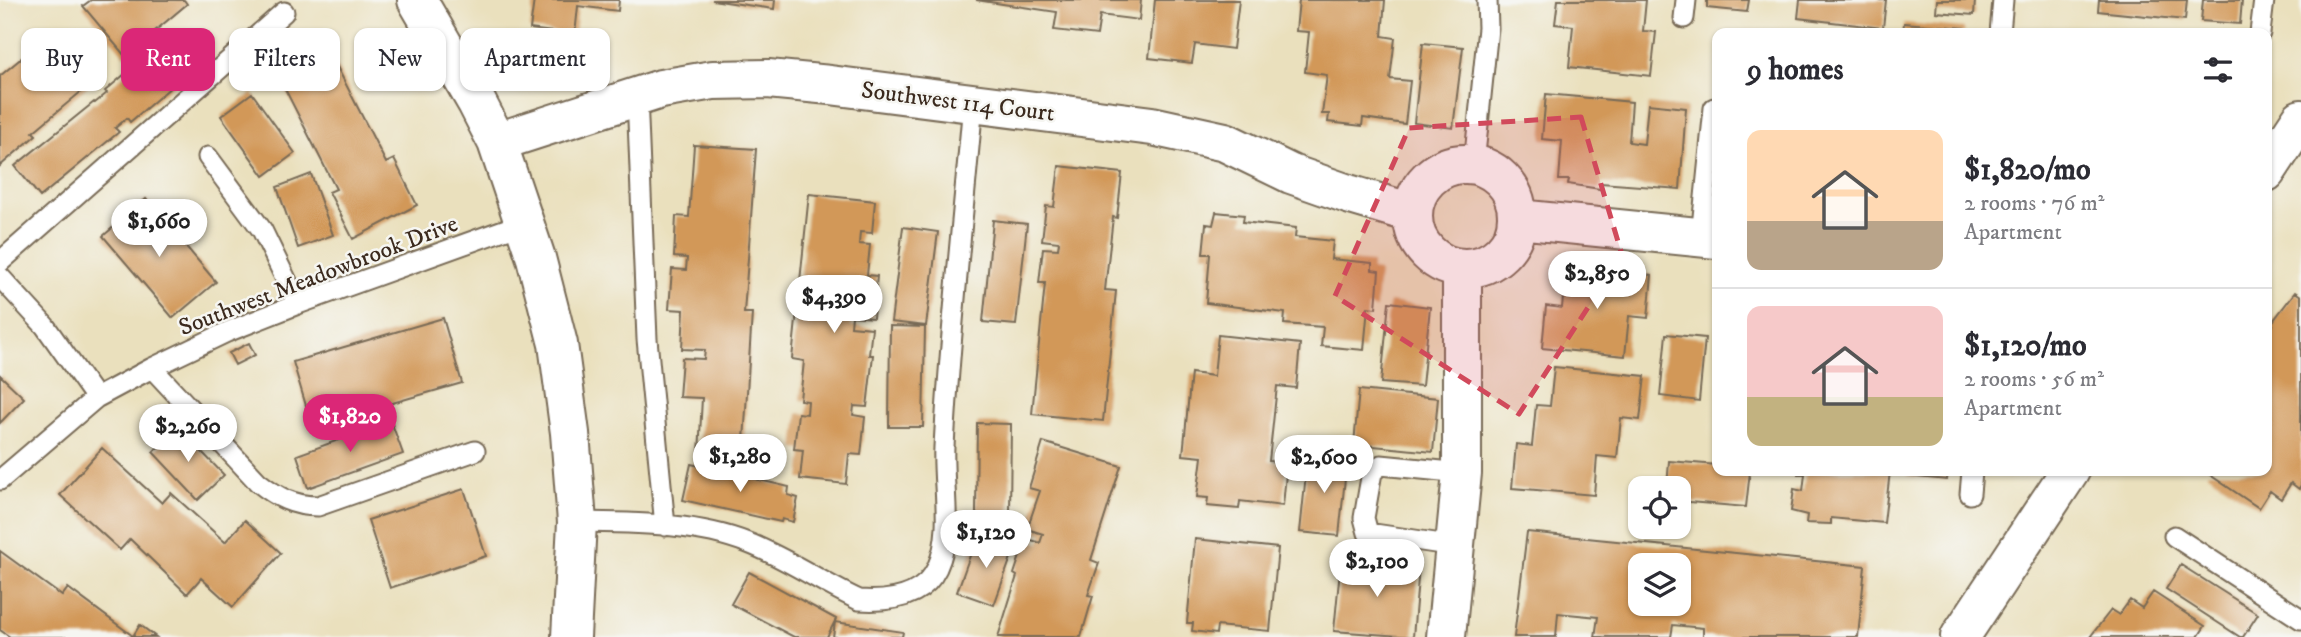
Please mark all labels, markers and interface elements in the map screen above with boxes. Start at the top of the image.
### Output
chip: Buy [21,28,107,91]
chip: Rent [121,28,215,91]
chip: Filters [229,28,340,91]
chip: New [354,28,446,91]
chip: Apartment [460,28,610,91]
icon: filters [2199,51,2237,89]
text: 9 homes [1747,52,1844,89]
street label: Southwest 114 Court [860,75,1057,129]
text: $1,820/mo [1964,152,2091,189]
icon: home [1803,158,1887,242]
text: 2 rooms · 76 m² [1964,189,2104,218]
pin: $1,660 [102,200,216,259]
text: $1,660 [127,207,191,236]
street label: Southwest Meadowbrook Drive [175,209,462,343]
text: Apartment [1964,218,2062,247]
pin: $2,850 [1540,252,1654,311]
text: $2,850 [1564,259,1630,288]
pin: $4,390 [777,276,891,335]
text: $4,390 [802,283,866,312]
text: $1,120/mo [1964,328,2087,365]
icon: home [1803,334,1887,418]
text: 2 rooms · 56 m² [1964,365,2104,394]
pin: $1,820 [293,394,407,454]
text: Apartment [1964,394,2062,423]
text: $1,820 [319,402,381,431]
pin: $2,260 [131,405,245,464]
text: $2,260 [155,412,221,441]
pin: $1,280 [683,434,797,494]
pin: $2,600 [1267,435,1381,495]
text: $1,280 [709,442,771,471]
text: $2,600 [1290,443,1358,472]
map controls [1628,476,1691,616]
button: locate [1628,476,1691,539]
pin: $1,120 [929,510,1043,570]
text: $1,120 [956,518,1016,547]
pin: $2,100 [1320,540,1434,599]
text: $2,100 [1345,547,1409,576]
button: layers [1628,553,1691,616]

